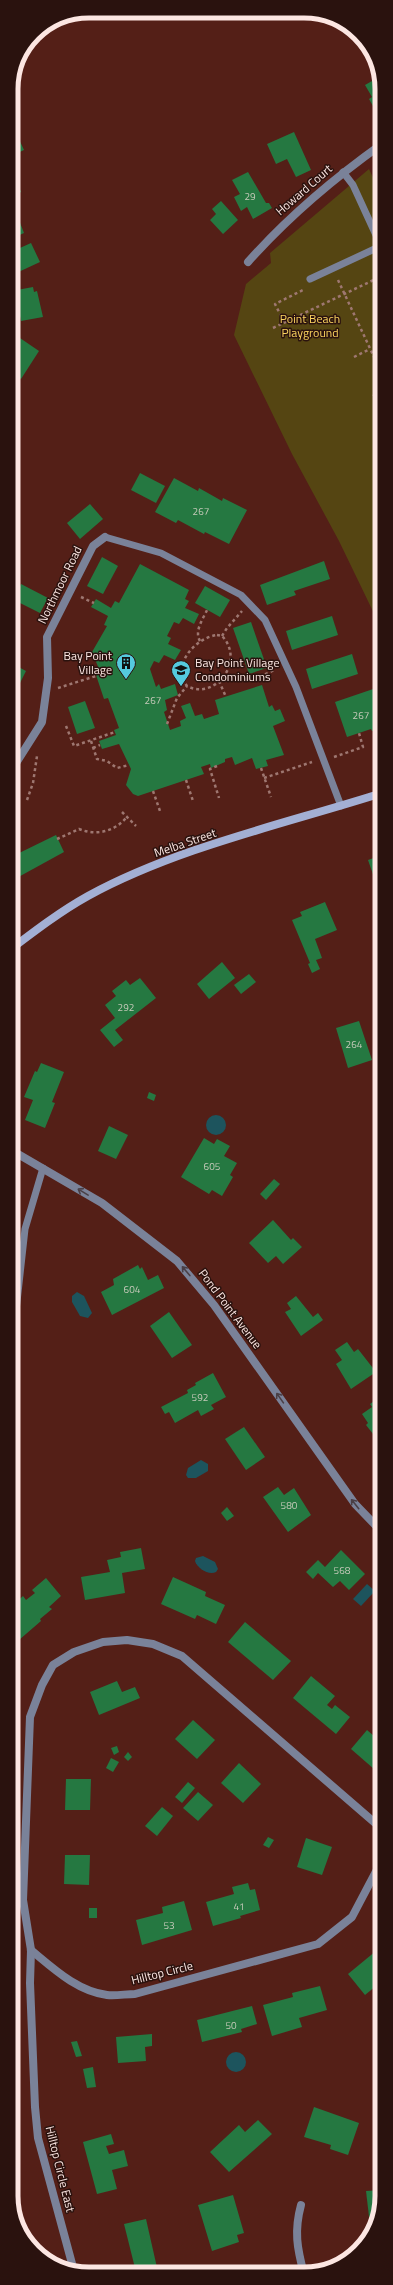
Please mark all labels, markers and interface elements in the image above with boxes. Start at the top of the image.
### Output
street label: Howard Court [271,159,337,220]
house number: 29 [244,189,256,204]
park label: Point Beach Playground [280,309,340,342]
house number: 267 [193,504,209,519]
street label: Northmoor Road [32,543,87,627]
place label: Bay Point Village [64,646,113,679]
building icon: Bay Point Village [115,652,137,680]
place label: Bay Point Village Condominiums [195,653,279,686]
school or university icon: Bay Point Village Condominiums [170,659,192,687]
house number: 267 [145,693,161,708]
house number: 267 [353,708,369,723]
street label: Melba Street [151,823,219,862]
house number: 292 [118,1000,134,1015]
house number: 264 [346,1037,363,1052]
house number: 605 [204,1159,221,1174]
one-way arrow [77,1188,89,1196]
street label: Pond Point Avenue [194,1265,267,1353]
one-way arrow [181,1266,190,1277]
house number: 604 [124,1282,141,1297]
house number: 592 [192,1390,208,1405]
one-way arrow [276,1393,284,1404]
house number: 580 [281,1498,298,1513]
one-way arrow [351,1499,360,1510]
house number: 568 [334,1563,351,1578]
house number: 41 [233,1899,245,1914]
house number: 53 [163,1918,175,1933]
street label: Hilltop Circle [129,1956,195,1989]
house number: 50 [225,2018,237,2033]
street label: Hilltop Circle East [41,2124,81,2215]

